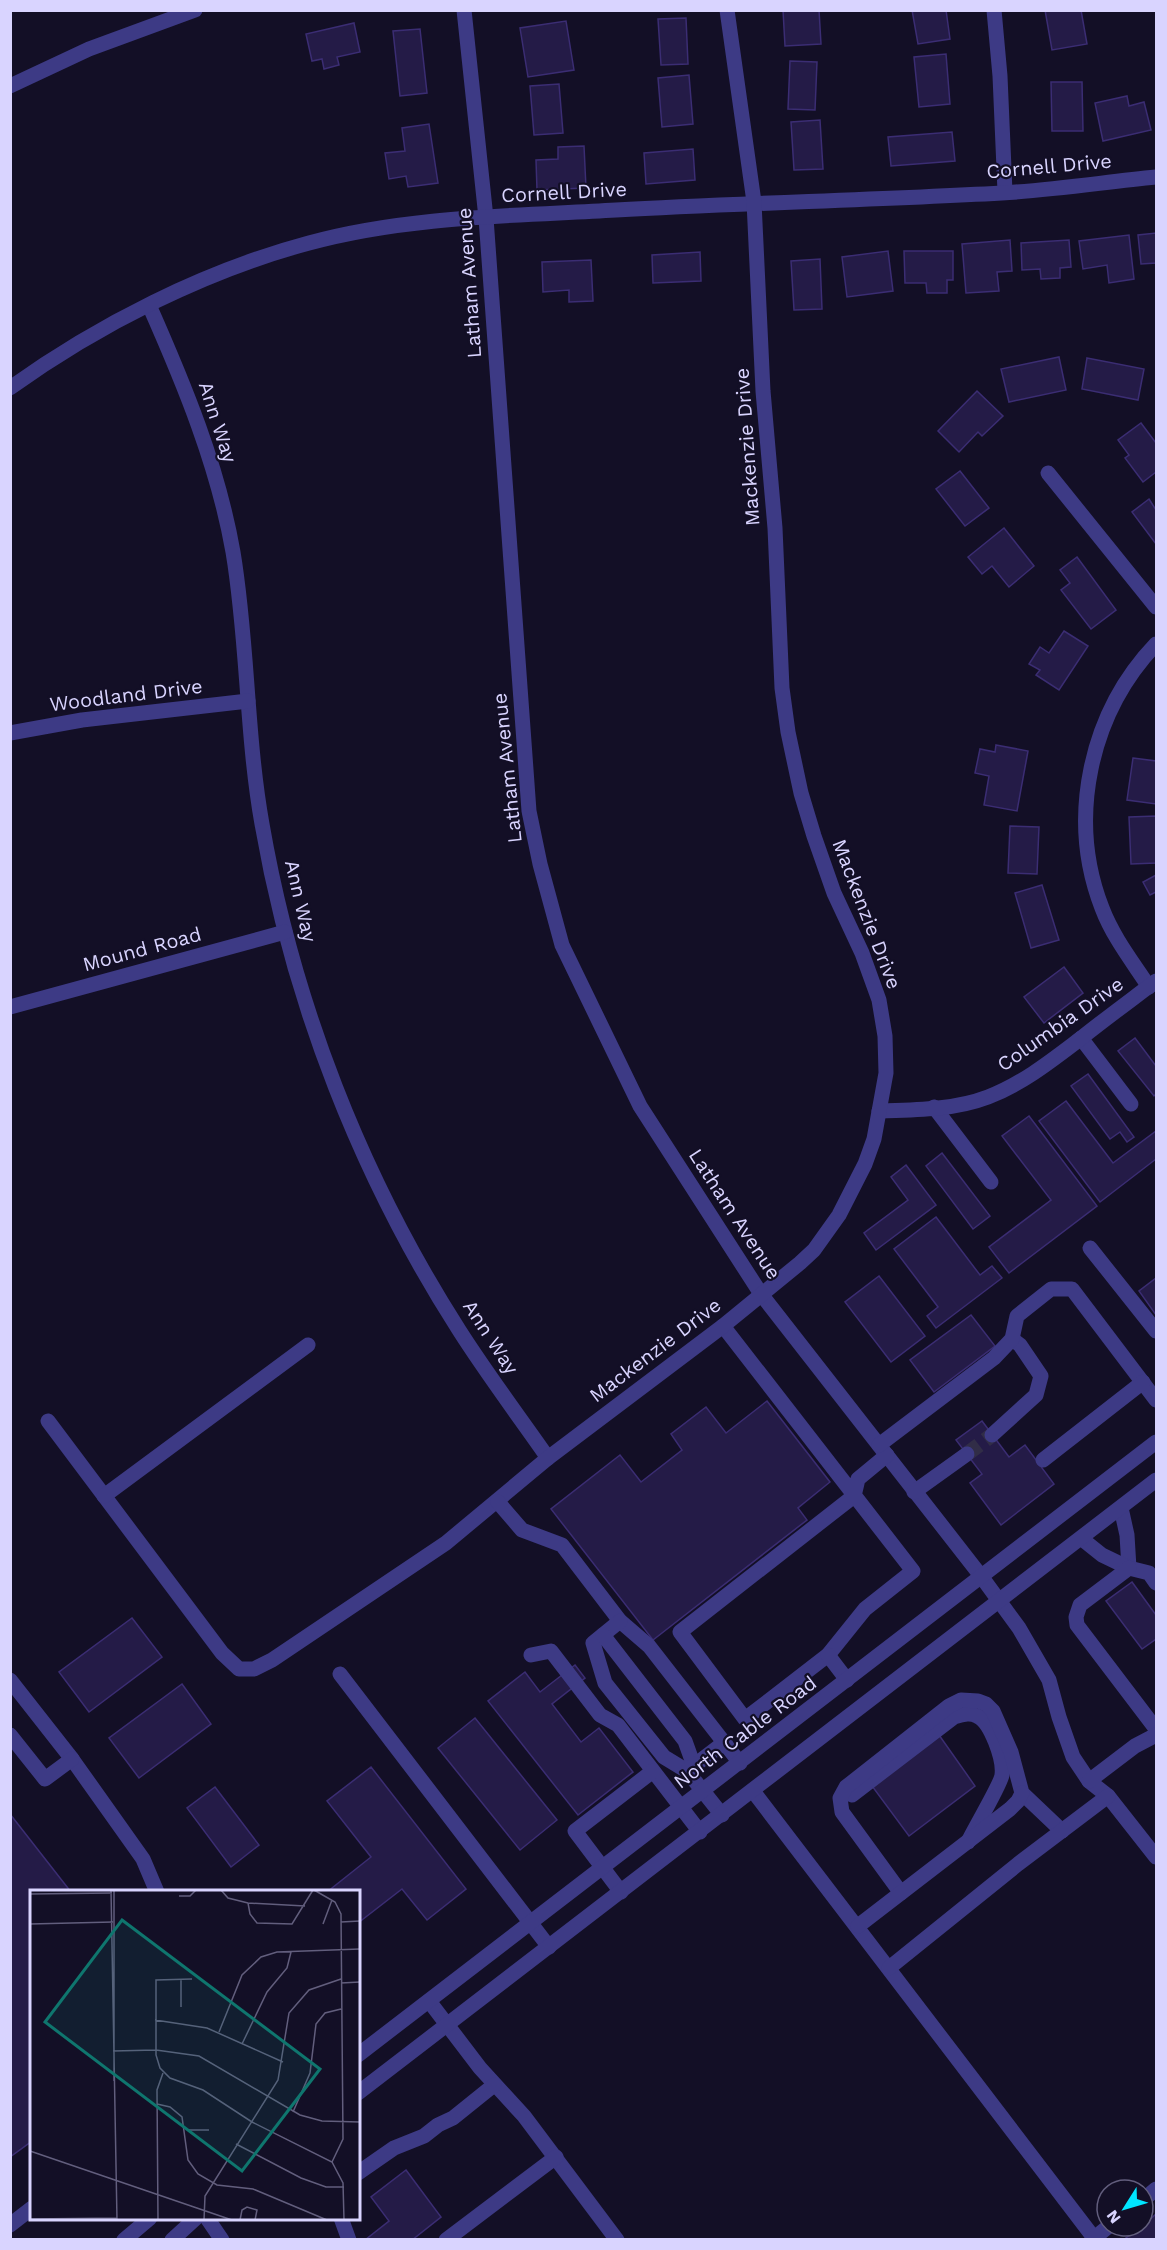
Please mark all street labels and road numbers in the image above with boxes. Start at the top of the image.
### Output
street label: Cornell Drive [985,149,1113,183]
street label: Cornell Drive [501,177,627,207]
street label: Latham Avenue [452,207,486,359]
street label: Mackenzie Drive [730,367,764,527]
street label: Ann Way [194,378,243,466]
street label: Woodland Drive [48,674,204,716]
street label: Latham Avenue [487,692,527,844]
street label: Mackenzie Drive [827,836,907,992]
street label: Ann Way [280,857,322,945]
street label: Mound Road [80,922,204,976]
street label: Columbia Drive [992,972,1128,1076]
street label: Latham Avenue [684,1144,786,1284]
street label: Mackenzie Drive [584,1293,726,1407]
street label: Ann Way [458,1295,524,1379]
street label: North Cable Road [669,1670,821,1794]

